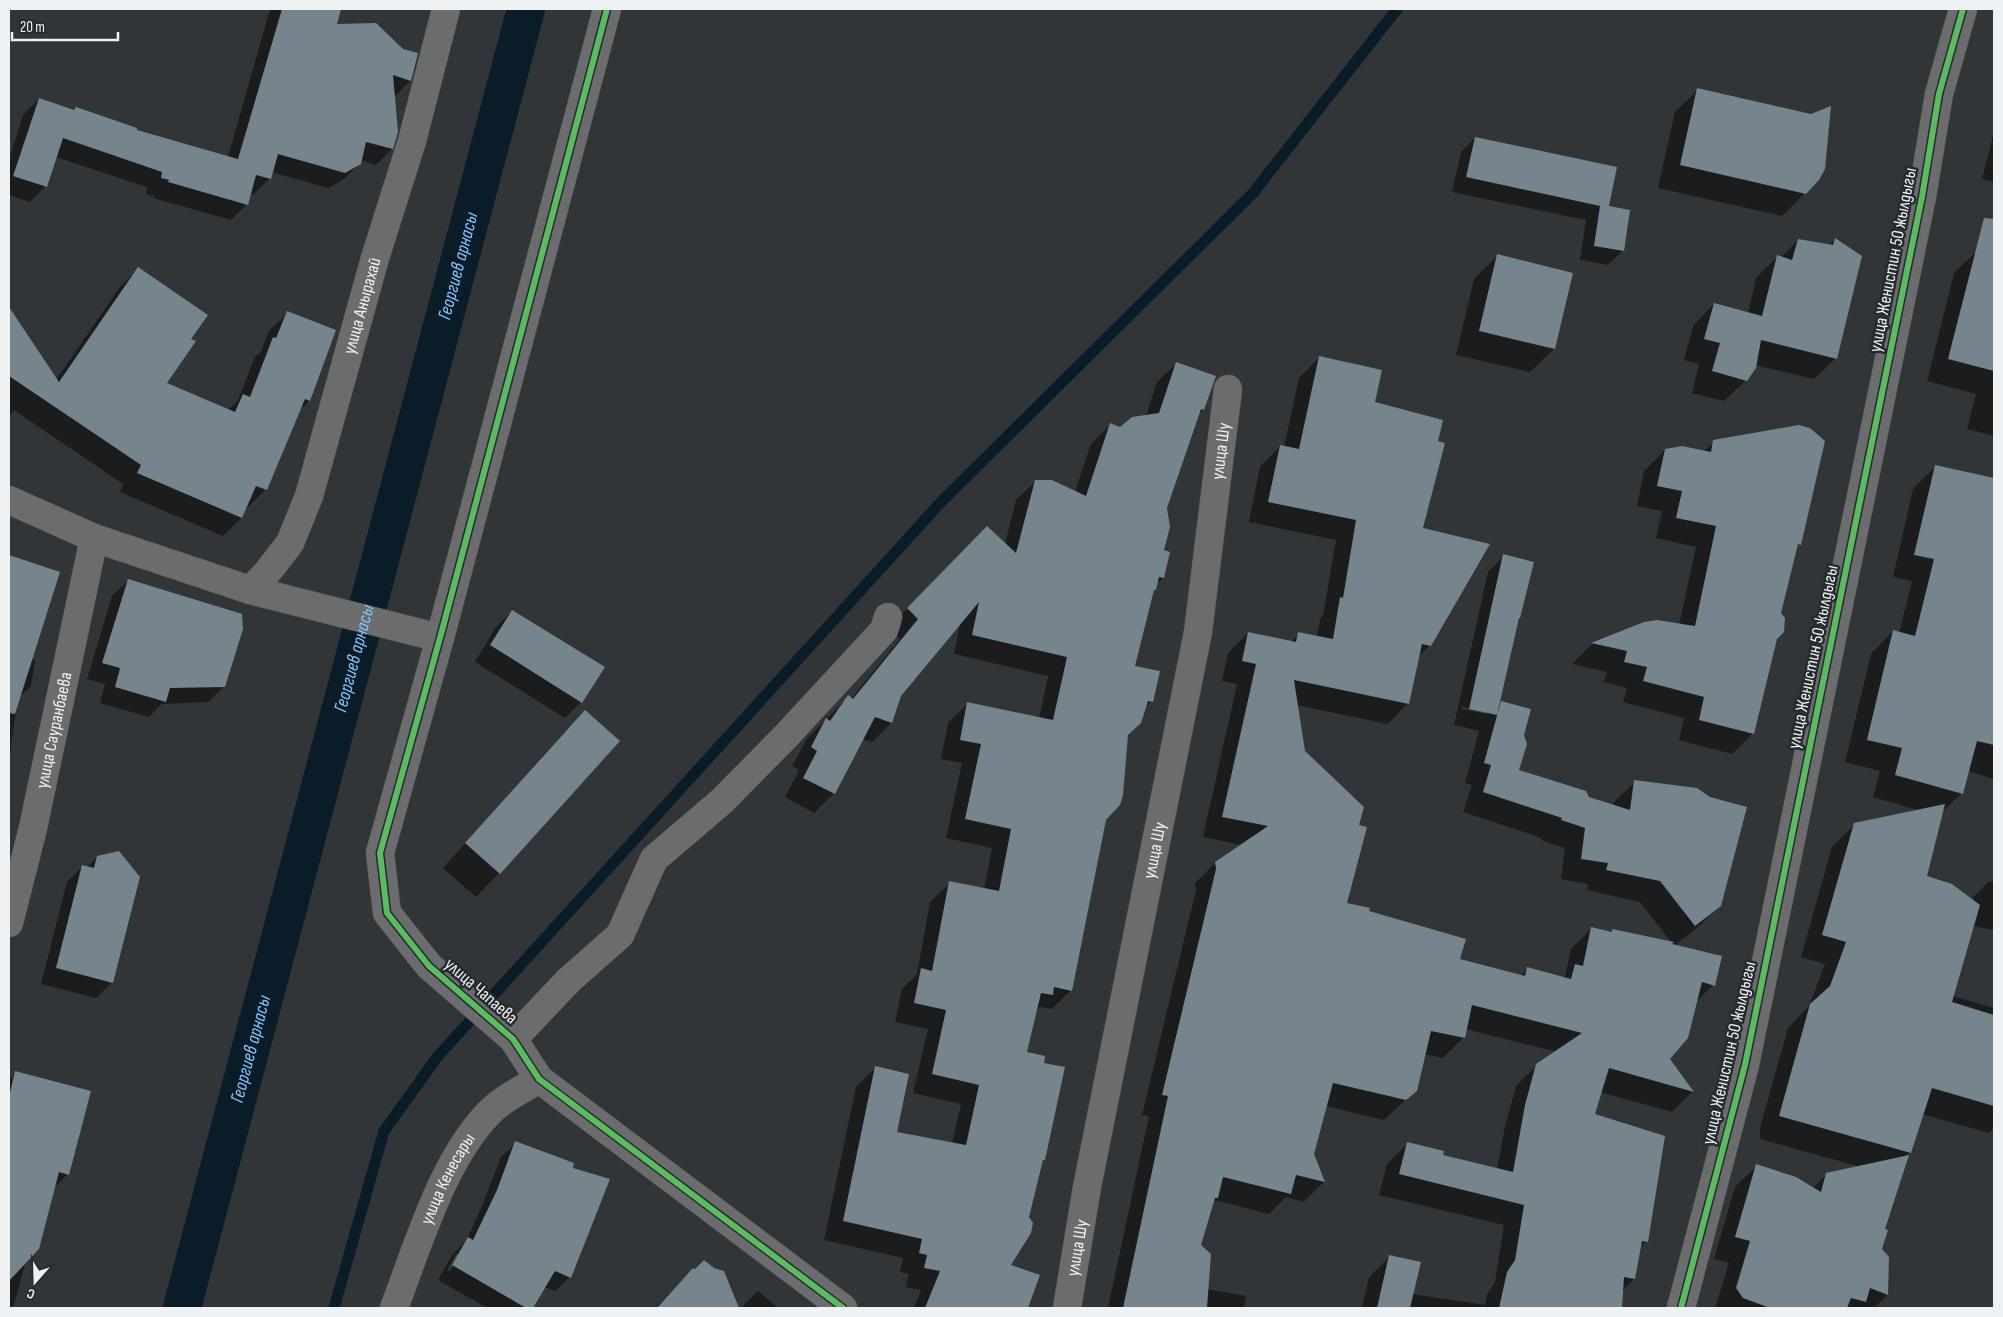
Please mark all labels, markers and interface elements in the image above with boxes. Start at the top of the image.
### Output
scale bar [12,10,119,42]
text: 20 m [20,18,45,37]
street label: улица Женистин 50 жылдыгы [1865,166,1921,354]
water label: Георгиев арнасы [433,209,483,322]
street label: улица Анырахай [338,255,385,356]
street label: улица Шу [1206,421,1234,481]
street label: улица Женистин 50 жылдыгы [1783,563,1843,751]
water label: Георгиев арнасы [329,602,379,715]
street label: улица Сауранбаева [31,670,76,790]
street label: улица Шу [1138,820,1170,880]
street label: улица Чапаева [440,954,522,1028]
street label: улица Женистин 50 жылдыгы [1698,959,1760,1147]
water label: Георгиев арнасы [225,992,276,1105]
street label: улица Кенесары [416,1129,479,1227]
street label: улица Шу [1062,1218,1092,1278]
north arrow [10,1257,60,1307]
text: С [24,1285,37,1303]

